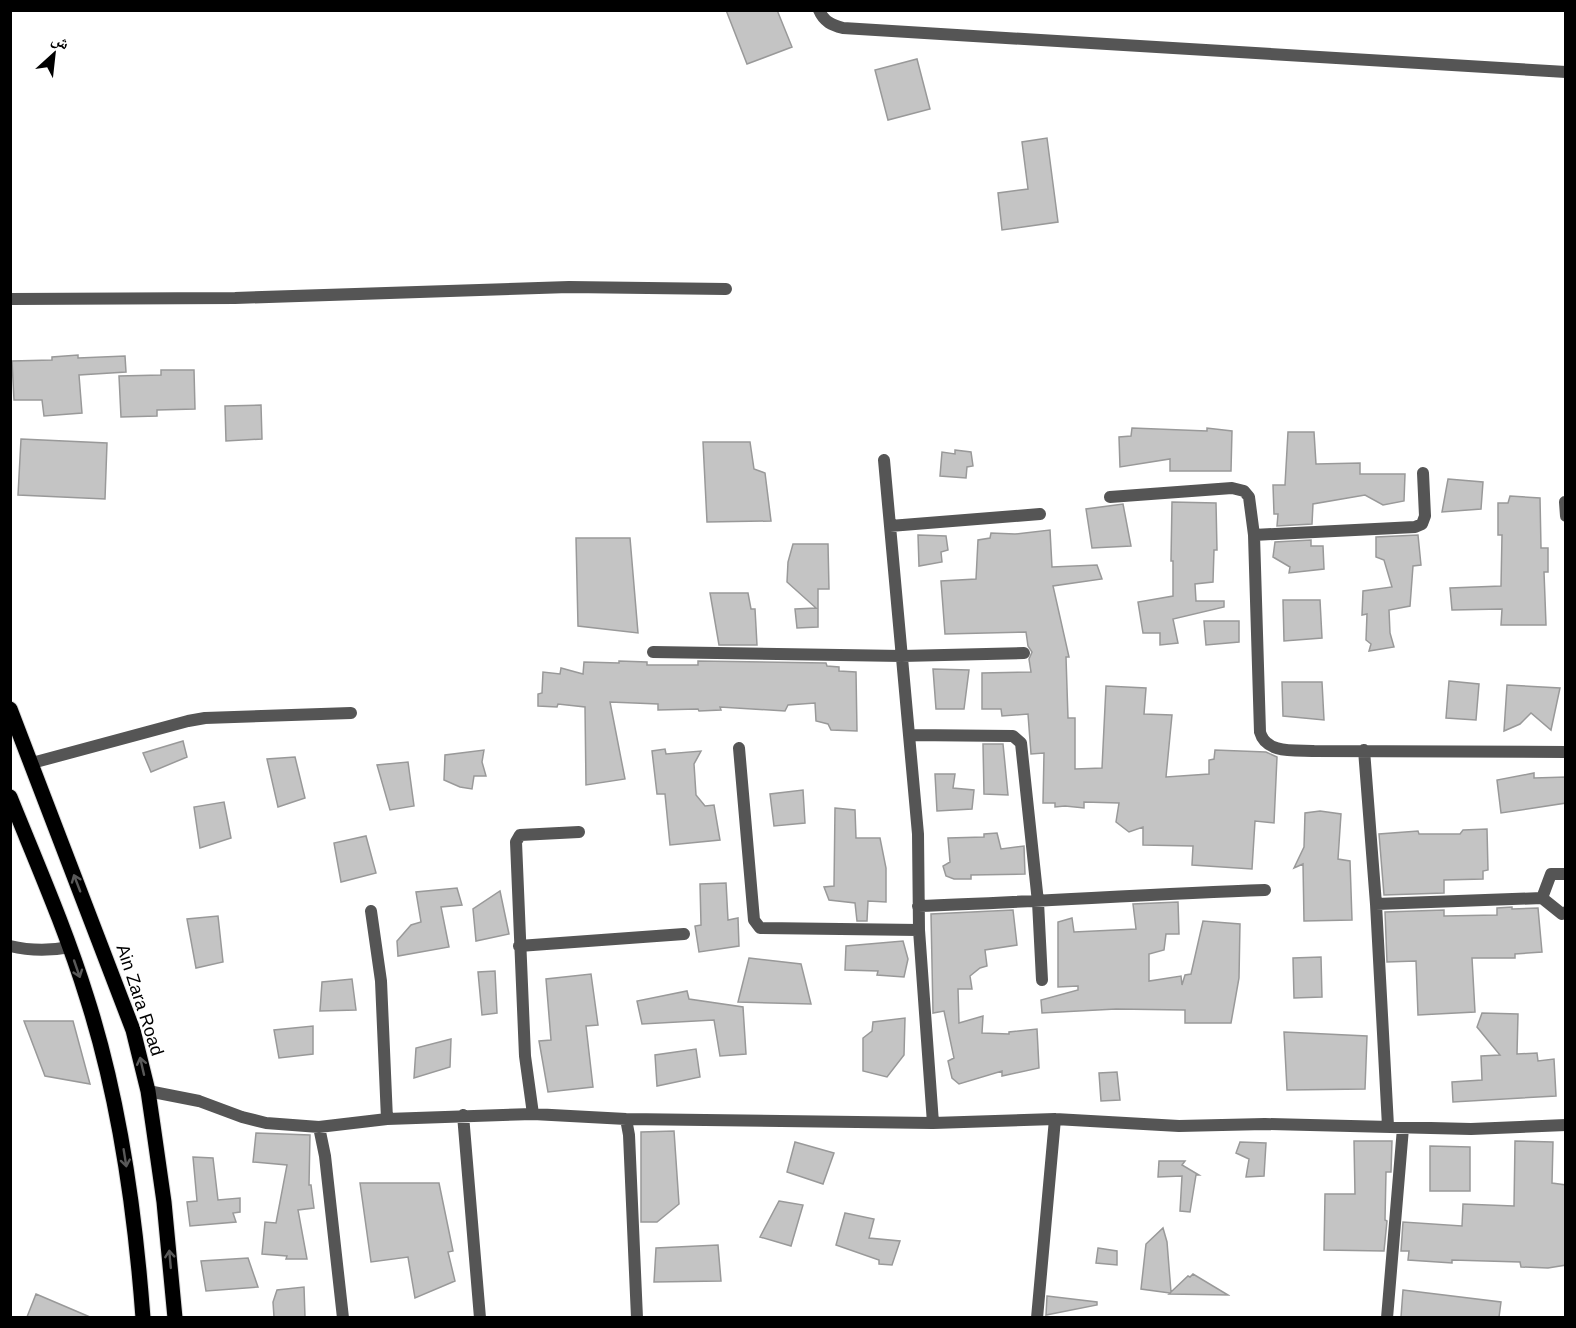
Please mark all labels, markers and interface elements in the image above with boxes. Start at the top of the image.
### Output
north arrow [24,24,84,84]
text: ش [49,30,72,53]
one-way arrow [71,874,82,892]
street label: Ain Zara Road [113,942,167,1058]
one-way arrow [73,959,84,978]
one-way arrow [135,1057,147,1076]
one-way arrow [119,1148,130,1168]
one-way arrow [164,1250,175,1270]

